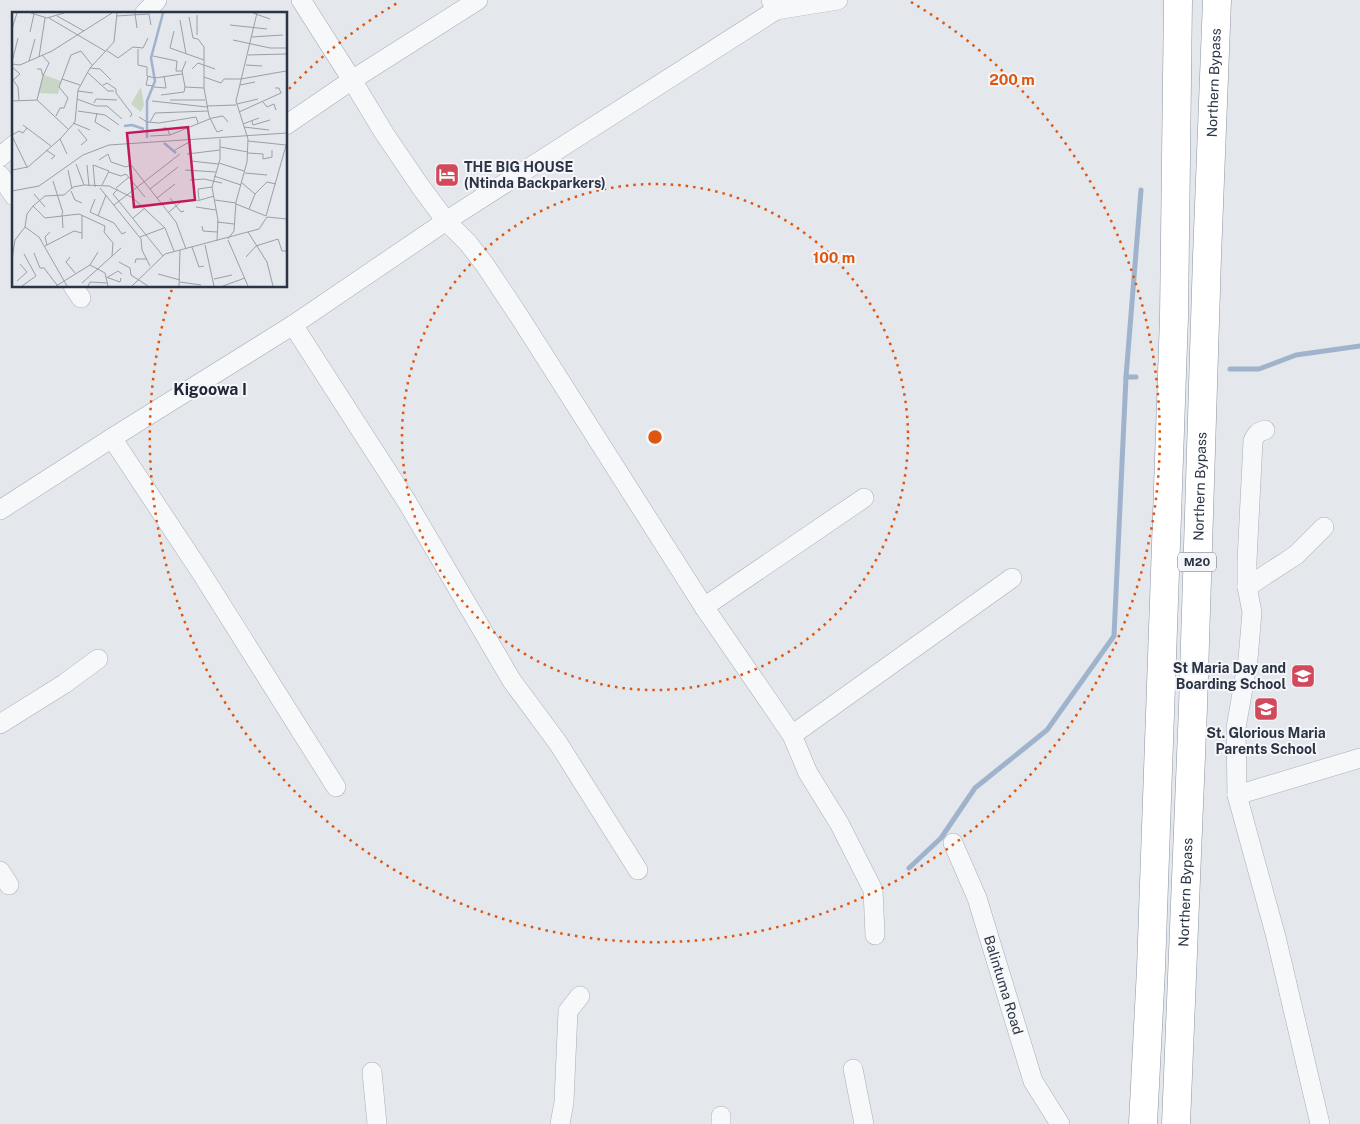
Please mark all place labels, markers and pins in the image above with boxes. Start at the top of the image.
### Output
place label: THE BIG HOUSE (Ntinda Backparkers) [464,159,606,191]
hotel icon: THE BIG HOUSE (Ntinda Backparkers) [434,162,460,188]
centre of rings [646,428,664,446]
place label: St Maria Day and Boarding School [1173,660,1286,692]
school or university icon: St Maria Day and Boarding School [1290,663,1316,689]
school or university icon: St. Glorious Maria Parents School [1253,696,1279,722]
place label: St. Glorious Maria Parents School [1206,725,1326,757]

